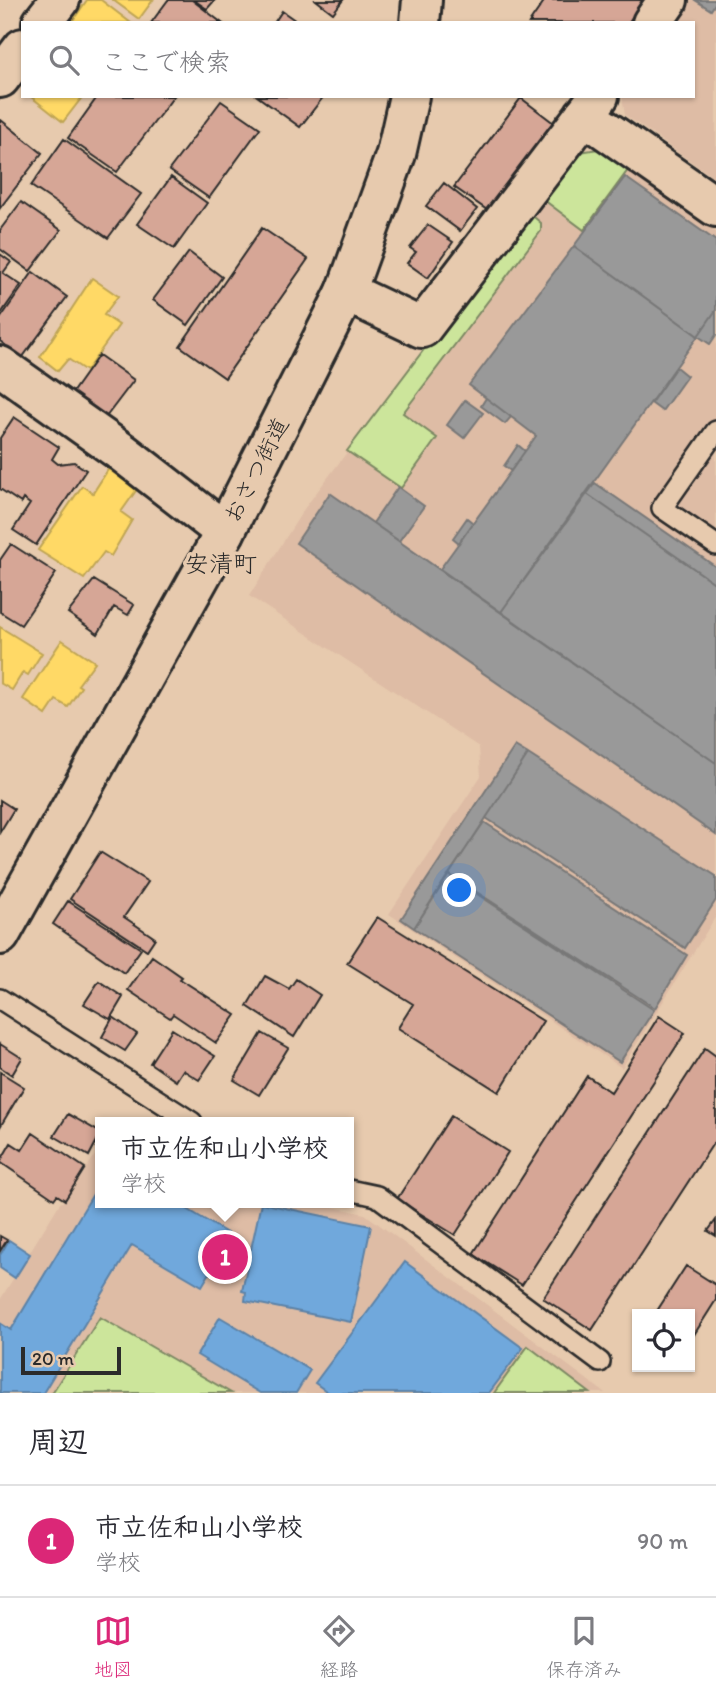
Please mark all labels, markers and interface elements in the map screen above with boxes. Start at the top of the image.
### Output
search box [21,21,695,98]
icon: search [45,41,83,79]
text: ここで検索 [101,46,231,78]
street label: おさつ街道 [217,412,295,528]
district label: 安清町 [185,549,257,578]
your location [442,873,476,907]
popup [95,1117,354,1208]
text: 市立佐和山小学校 [120,1132,329,1164]
text: 学校 [120,1169,166,1197]
pin: 1 [202,1231,248,1283]
map controls [632,1309,695,1372]
button: locate [632,1309,695,1372]
scale bar [21,1344,121,1376]
text: 20 m [32,1347,74,1370]
text: 周辺 [28,1423,88,1460]
text: 市立佐和山小学校 [95,1511,303,1543]
text: 1 [46,1527,56,1555]
text: 90 m [637,1527,688,1555]
text: 学校 [95,1548,141,1576]
tab: 地図 [94,1612,132,1681]
tab: 経路 [320,1612,358,1681]
tab: 保存済み [546,1612,622,1681]

